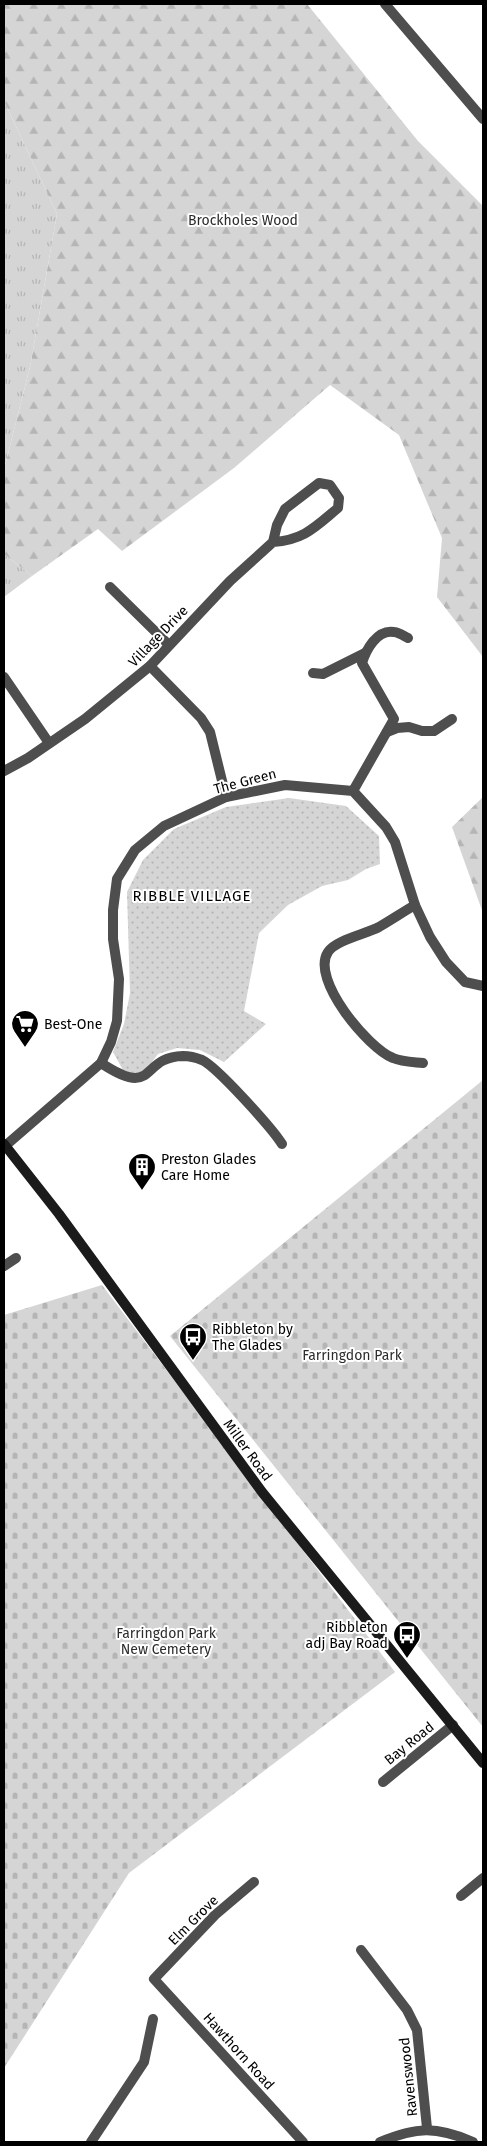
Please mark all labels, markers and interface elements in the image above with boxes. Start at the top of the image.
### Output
park label: Brockholes Wood [188,212,298,229]
street label: Village Drive [125,602,192,671]
street label: The Green [212,765,278,798]
district label: RIBBLE VILLAGE [133,887,251,905]
supermarket icon: Best-One [10,1009,40,1048]
place label: Best-One [44,1016,102,1033]
place label: Preston Glades Care Home [161,1151,256,1184]
building icon: Preston Glades Care Home [127,1152,157,1191]
place label: Ribbleton by The Glades [212,1321,293,1354]
bus stop icon: Ribbleton by The Glades [178,1322,208,1361]
park label: Farringdon Park [302,1347,403,1364]
street label: Miller Road [220,1416,276,1484]
place label: Ribbleton adj Bay Road [306,1619,388,1652]
bus stop icon: Ribbleton adj Bay Road [392,1620,422,1659]
park label: Farringdon Park New Cemetery [116,1625,217,1658]
street label: Bay Road [381,1718,438,1769]
street label: Elm Grove [165,1892,222,1949]
street label: Hawthorn Road [199,2009,278,2093]
street label: Ravenswood [396,2036,421,2117]

